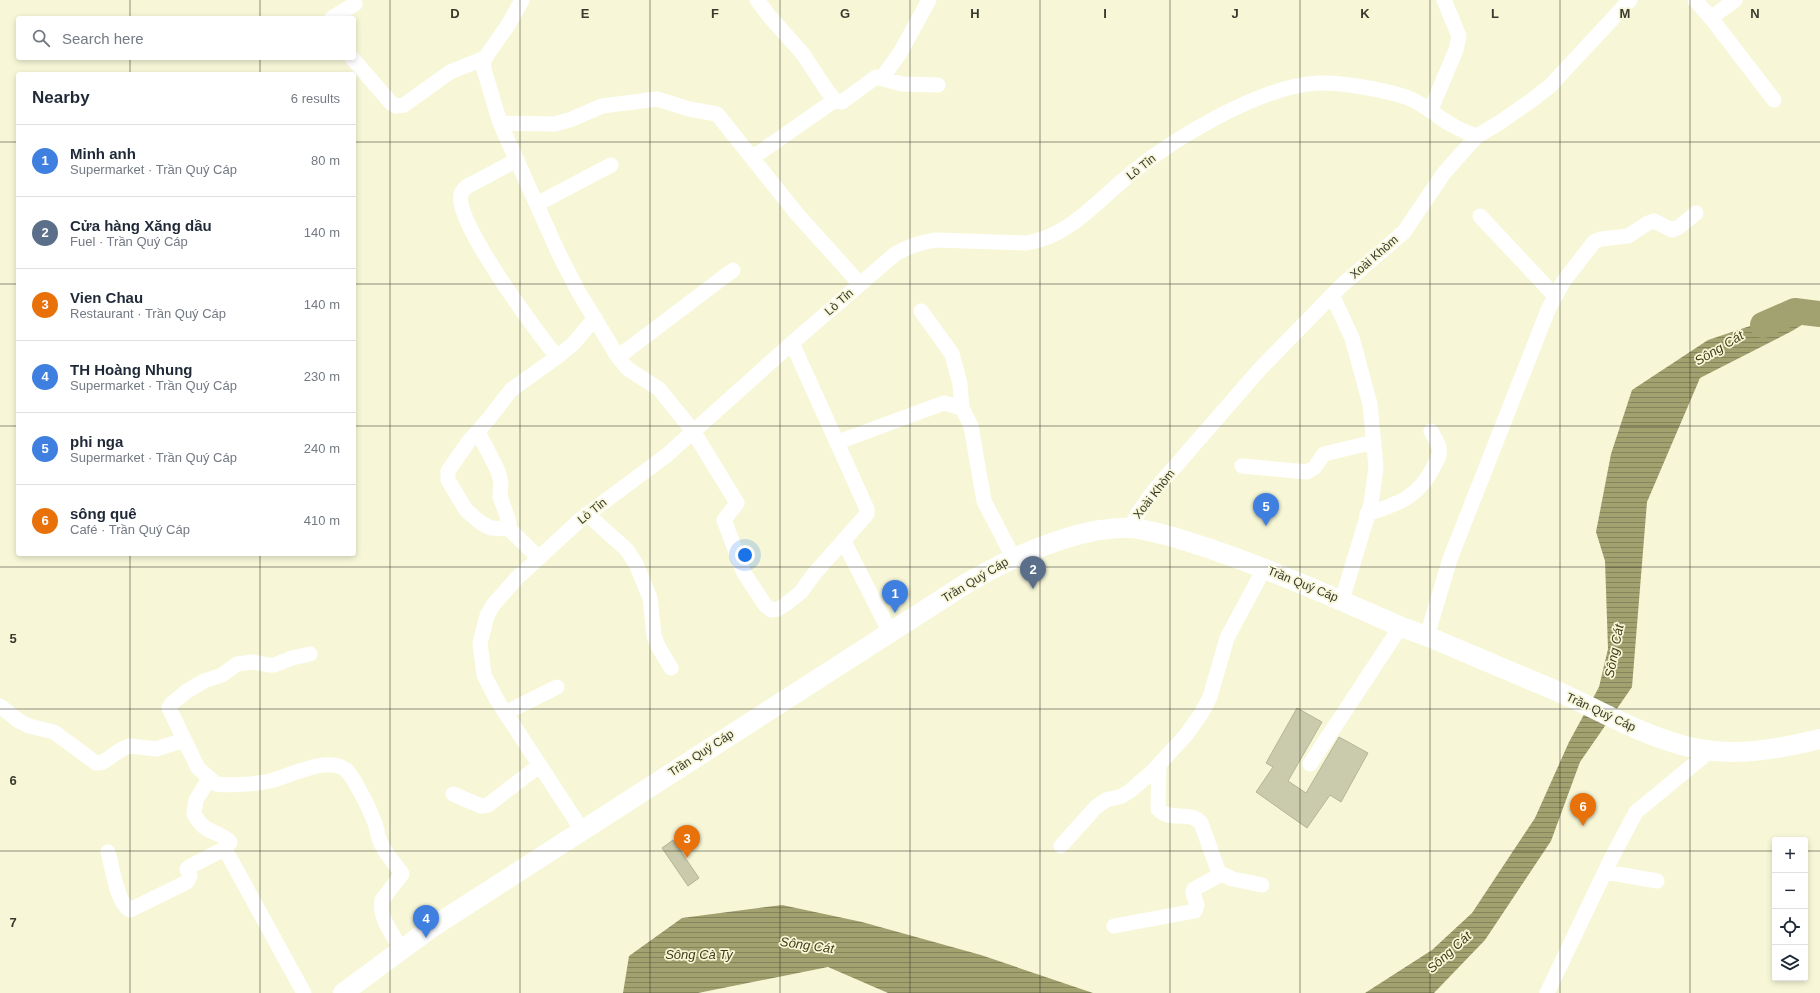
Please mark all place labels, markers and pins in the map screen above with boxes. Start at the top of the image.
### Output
pin: 5 [1253,493,1279,526]
pin: 2 [1020,556,1046,589]
pin: 1 [882,580,908,613]
pin: 6 [1570,793,1596,826]
pin: 3 [674,825,700,858]
pin: 4 [413,905,439,938]

